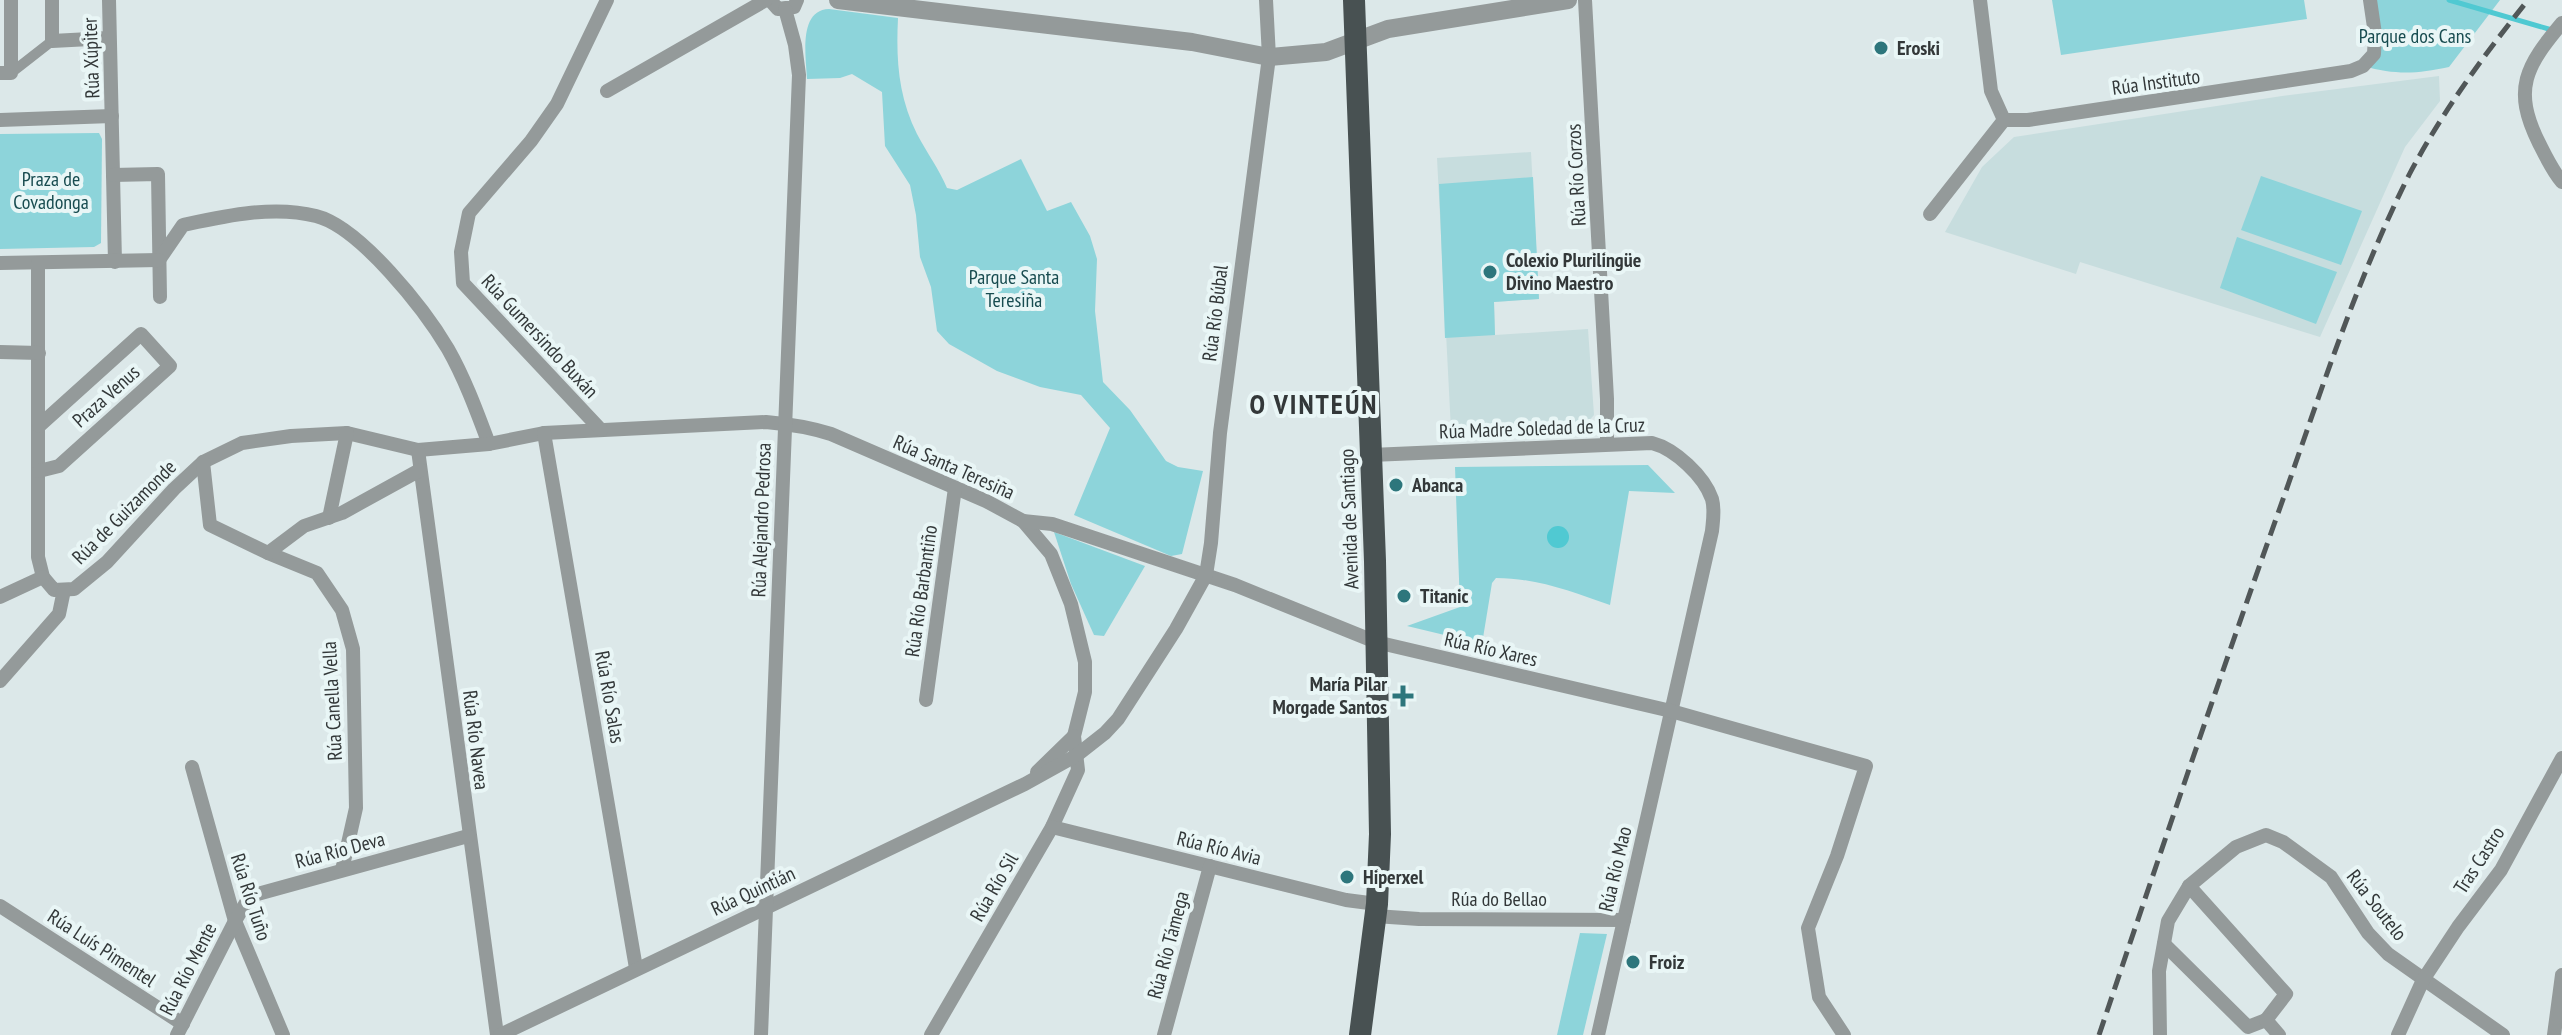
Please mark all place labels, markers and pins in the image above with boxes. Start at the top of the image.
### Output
place label: Eroski [1897,35,1940,61]
marker: Eroski [1872,39,1890,57]
place label: Colexio Plurilingüe Divino Maestro [1506,247,1641,296]
marker: Colexio Plurilingüe Divino Maestro [1481,263,1499,281]
place label: Abanca [1411,472,1463,498]
marker: Abanca [1387,476,1405,494]
place label: Titanic [1420,583,1469,609]
marker: Titanic [1395,587,1413,605]
place label: María Pilar Morgade Santos [1273,671,1387,720]
marker: María Pilar Morgade Santos [1394,687,1412,705]
place label: Hiperxel [1363,864,1423,890]
marker: Hiperxel [1338,868,1356,886]
place label: Froiz [1649,949,1685,975]
marker: Froiz [1624,953,1642,971]

